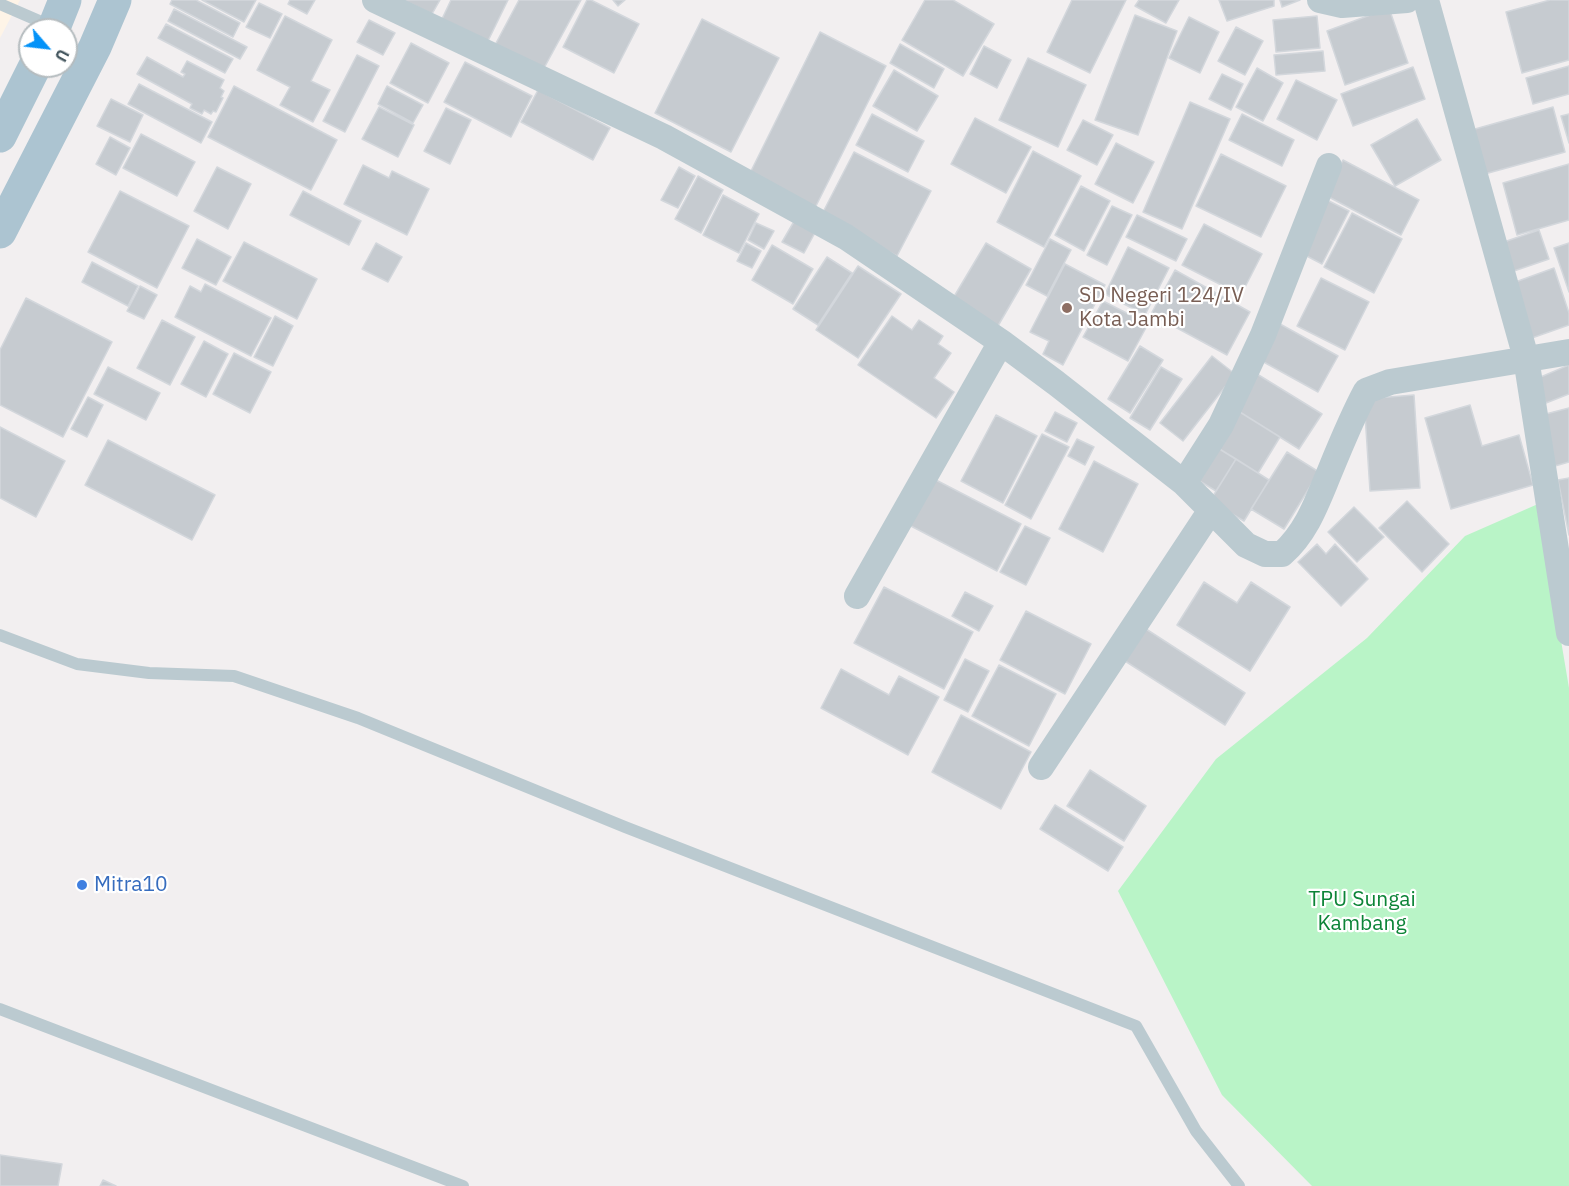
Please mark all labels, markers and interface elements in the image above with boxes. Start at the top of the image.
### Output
north arrow [18,18,78,78]
text: U [51,46,74,65]
place label: SD Negeri 124/IV Kota Jambi [1079,283,1244,333]
marker: SD Negeri 124/IV Kota Jambi [1060,301,1074,315]
place label: Mitra10 [94,872,168,898]
marker: Mitra10 [75,878,89,892]
park label: TPU Sungai Kambang [1308,887,1416,937]

